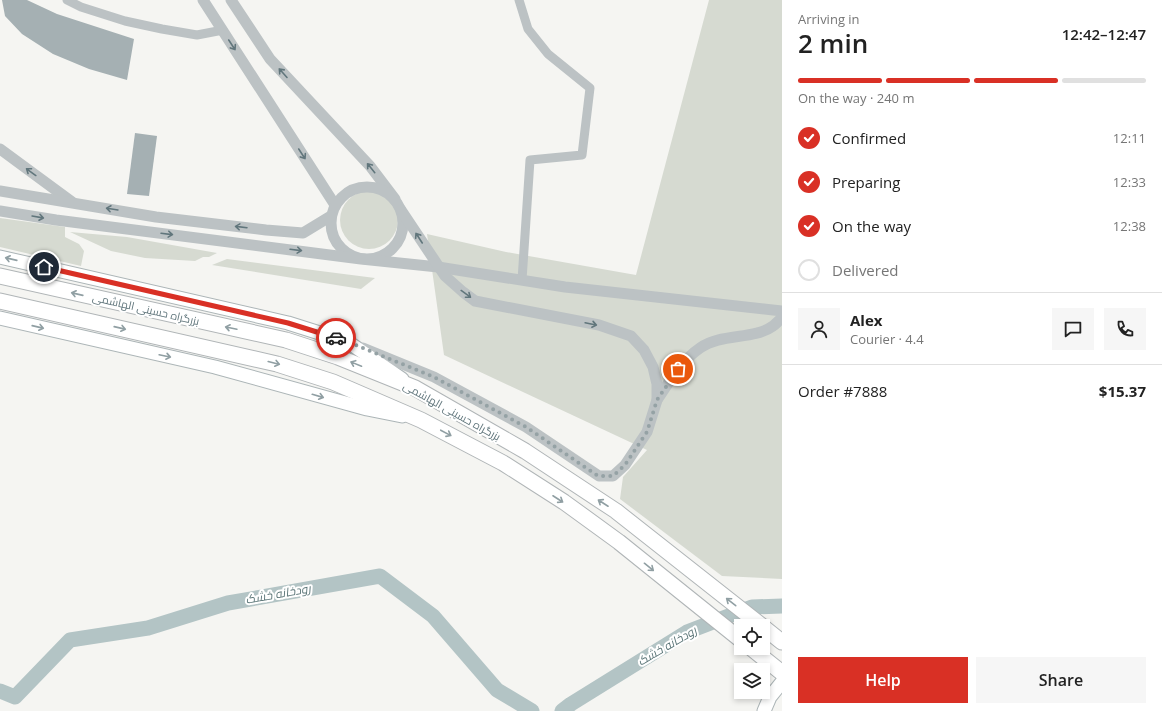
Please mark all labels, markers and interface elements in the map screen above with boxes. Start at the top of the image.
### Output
text: Arriving in [798,10,860,28]
text: 12:42–12:47 [1062,24,1146,44]
text: 2 min [798,25,868,61]
one-way arrow [228,39,236,50]
one-way arrow [278,67,287,78]
text: On the way · 240 m [798,89,914,107]
icon: check [798,127,820,149]
text: Confirmed [832,128,906,148]
text: 12:11 [1113,129,1146,147]
one-way arrow [298,148,306,159]
one-way arrow [367,163,376,173]
one-way arrow [26,168,37,176]
icon: check [798,171,820,193]
text: Preparing [832,172,900,192]
text: 12:33 [1113,173,1146,191]
one-way arrow [106,205,119,213]
one-way arrow [32,214,45,222]
icon: check [798,215,820,237]
text: On the way [832,216,911,236]
text: 12:38 [1113,217,1146,235]
one-way arrow [235,223,248,231]
one-way arrow [160,230,173,238]
one-way arrow [415,232,423,244]
one-way arrow [289,247,302,254]
pin [27,250,61,284]
one-way arrow [5,255,18,263]
icon: home [33,256,55,278]
text: Delivered [832,260,899,280]
one-way arrow [71,289,84,297]
street label: بزرگراه حسینی الهاشمی [91,289,201,328]
one-way arrow [460,290,471,298]
button: person [798,308,840,350]
button: chat [1052,308,1094,350]
button: phone [1104,308,1146,350]
text: Alex [850,310,882,330]
courier [316,318,356,358]
one-way arrow [584,320,597,328]
one-way arrow [31,323,44,331]
one-way arrow [225,324,238,332]
one-way arrow [113,325,126,333]
icon: car [325,327,347,349]
text: Courier · 4.4 [850,330,924,348]
one-way arrow [158,352,171,360]
pin [661,352,695,386]
icon: bag [667,358,689,380]
one-way arrow [267,360,280,367]
one-way arrow [350,360,362,367]
street label: بزرگراه حسینی الهاشمی [401,377,504,444]
text: Order #7888 [798,381,887,401]
text: $15.37 [1099,381,1146,401]
one-way arrow [311,392,324,400]
one-way arrow [440,430,452,437]
one-way arrow [552,495,564,503]
one-way arrow [597,498,609,506]
one-way arrow [644,562,655,571]
water label: رودخانه خشک [244,579,313,608]
one-way arrow [726,598,737,606]
map controls [734,619,770,699]
button: locate [734,619,770,655]
water label: رودخانه خشک [634,621,700,669]
button: Help [798,657,968,703]
button: Share [976,657,1146,703]
button: layers [734,663,770,699]

